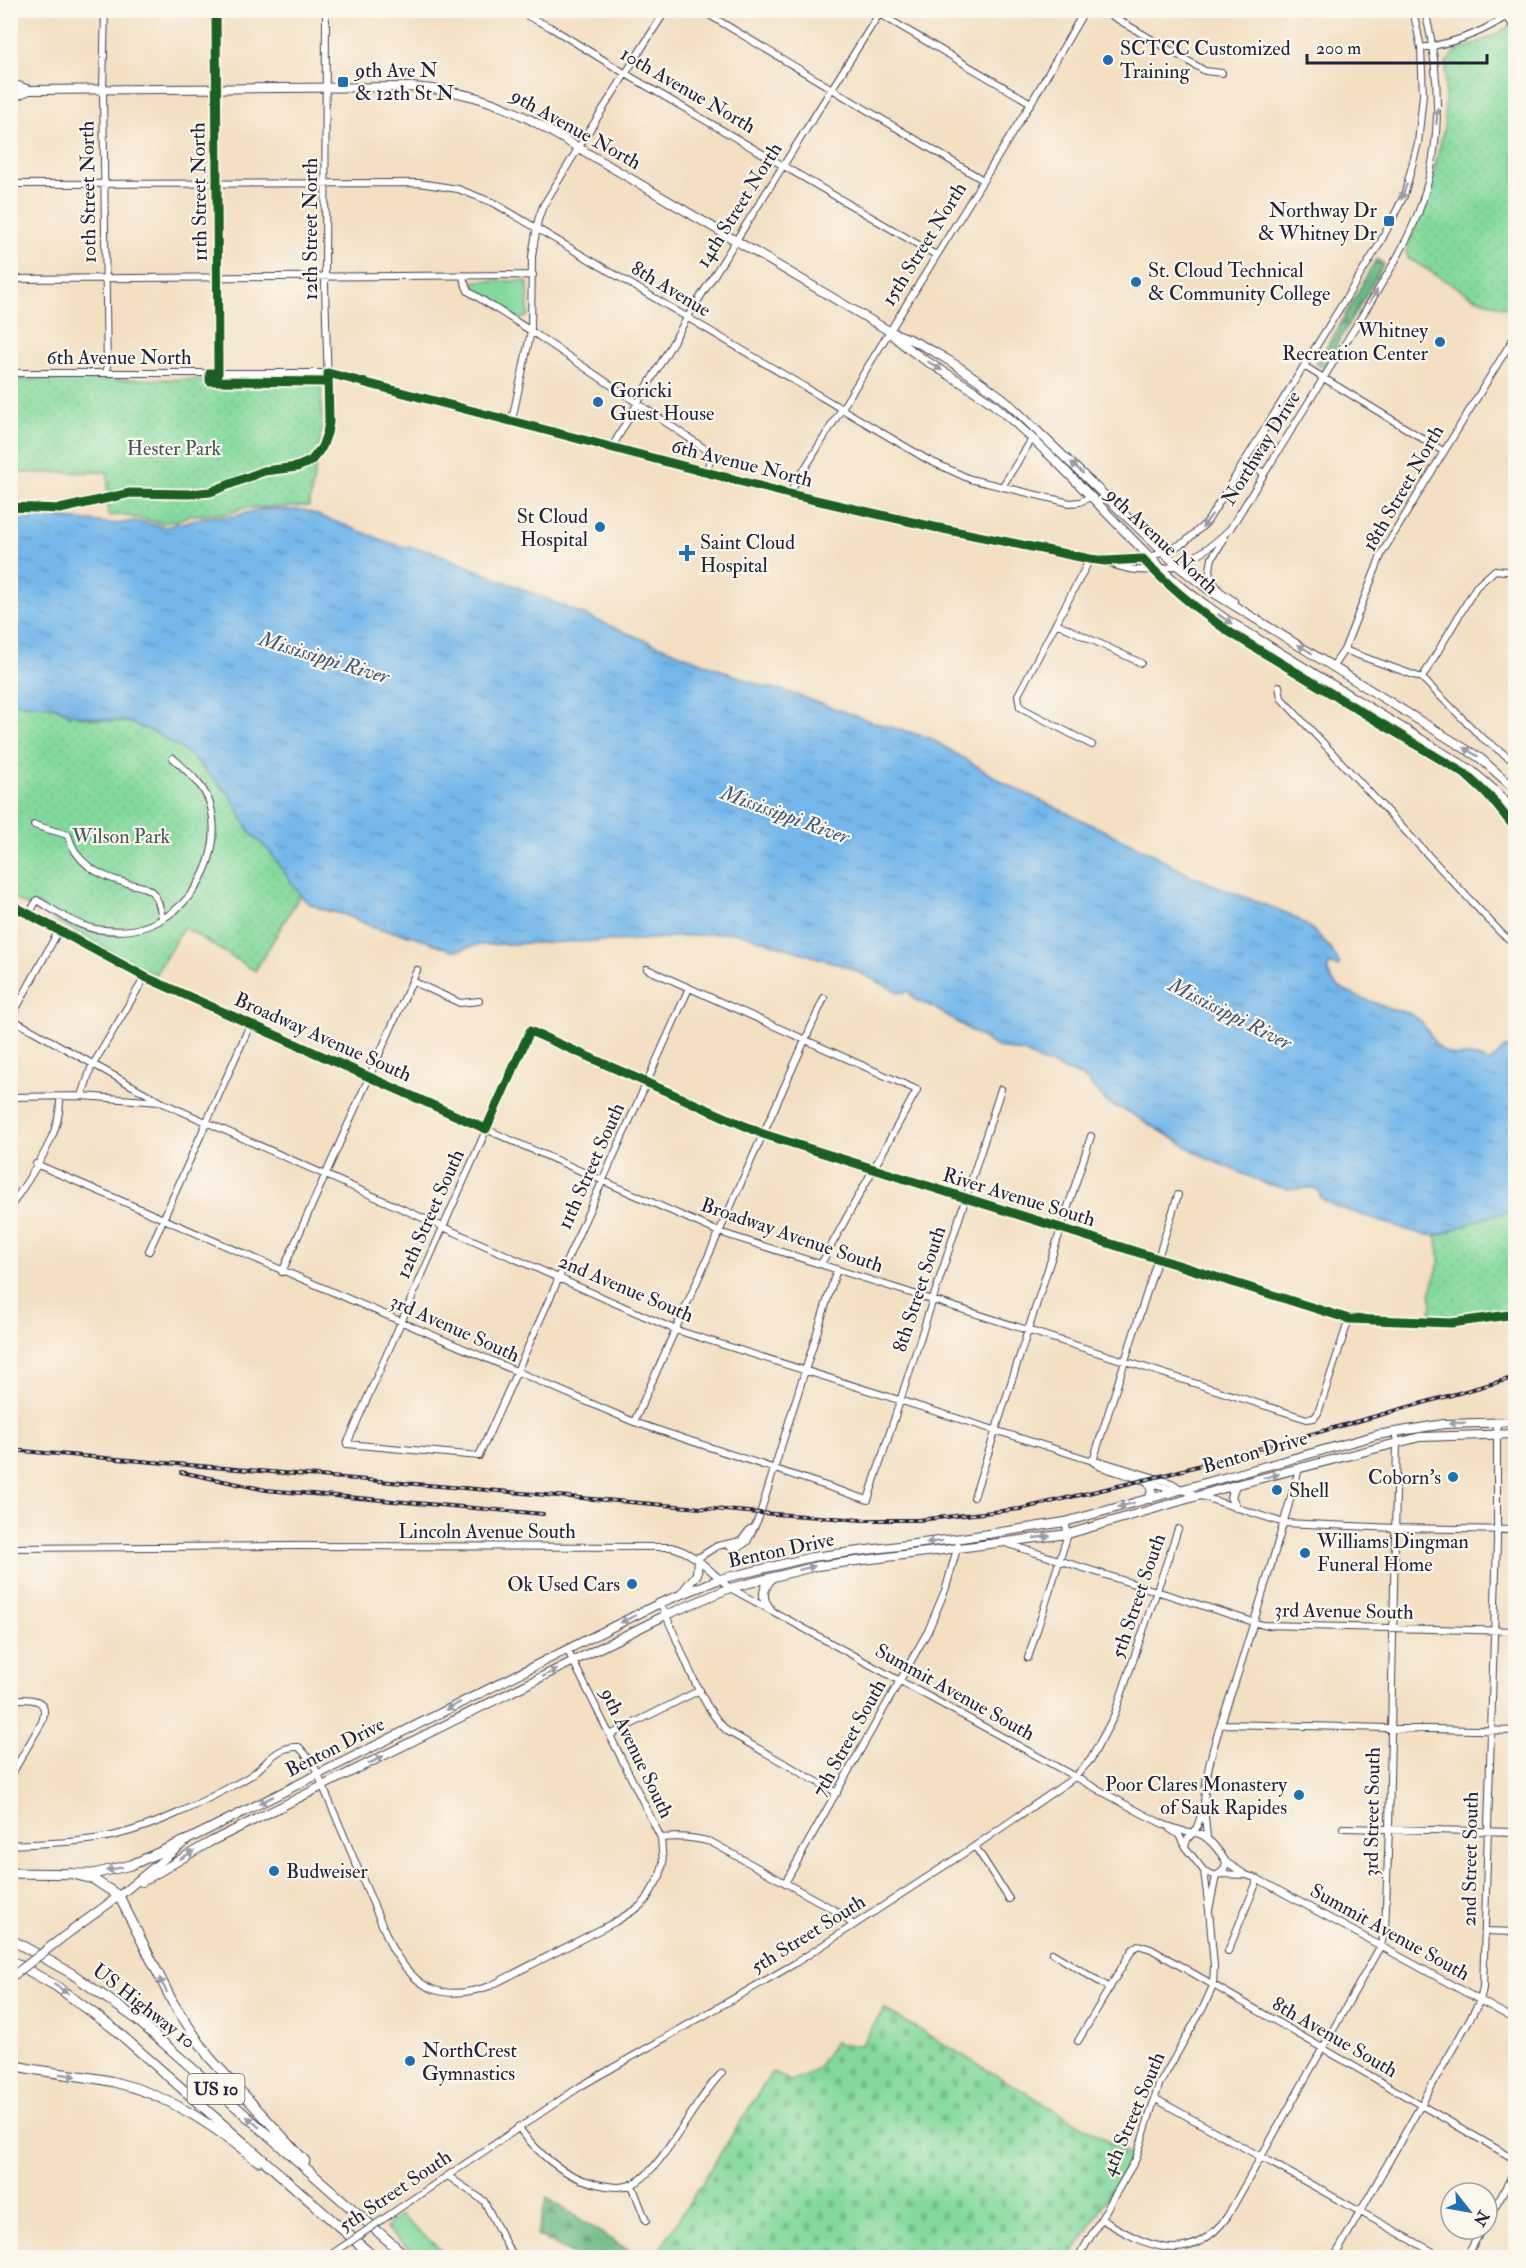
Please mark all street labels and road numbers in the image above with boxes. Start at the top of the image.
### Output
street label: 10th Avenue North [616,41,761,139]
street label: 9th Avenue North [505,82,646,175]
street label: 10th Street North [74,120,102,263]
street label: 11th Street North [185,122,213,262]
street label: 14th Street North [691,137,788,272]
street label: 12th Street North [298,157,323,300]
street label: 15th Street North [876,177,972,310]
street label: 8th Avenue [627,256,715,322]
street label: 6th Avenue North [47,345,192,370]
street label: Northway Drive [1216,386,1306,510]
street label: 18th Street North [1357,420,1449,556]
street label: 6th Avenue North [669,433,816,493]
street label: 9th Avenue North [1099,481,1224,600]
street label: Broadway Avenue South [230,987,416,1088]
street label: 11th Street South [552,1098,630,1233]
street label: 12th Street South [390,1145,470,1283]
street label: River Avenue South [940,1162,1099,1232]
street label: Broadway Avenue South [697,1192,887,1278]
street label: 8th Street South [887,1222,951,1355]
street label: 2nd Avenue South [555,1248,698,1328]
street label: 3rd Avenue South [386,1288,524,1368]
street label: Benton Drive [1200,1425,1310,1479]
street label: Lincoln Avenue South [398,1519,576,1544]
street label: Benton Drive [726,1527,836,1573]
street label: 5th Street South [1105,1530,1171,1662]
street label: 3rd Avenue South [1274,1597,1414,1625]
street label: Summit Avenue South [871,1638,1040,1746]
street label: 7th Street South [806,1674,892,1801]
street label: 9th Avenue South [594,1682,679,1823]
street label: Benton Drive [281,1711,389,1783]
street label: 3rd Street South [1358,1747,1386,1877]
street label: 2nd Street South [1456,1791,1484,1927]
street label: Summit Avenue South [1306,1878,1475,1986]
street label: 5th Street South [746,1889,870,1979]
street label: US Highway 10 [87,1958,201,2054]
street label: 8th Avenue South [1268,1991,1403,2083]
street label: 4th Street South [1096,2048,1171,2180]
road number: US 10 [188,2074,244,2104]
street label: 5th Street South [334,2144,456,2238]

